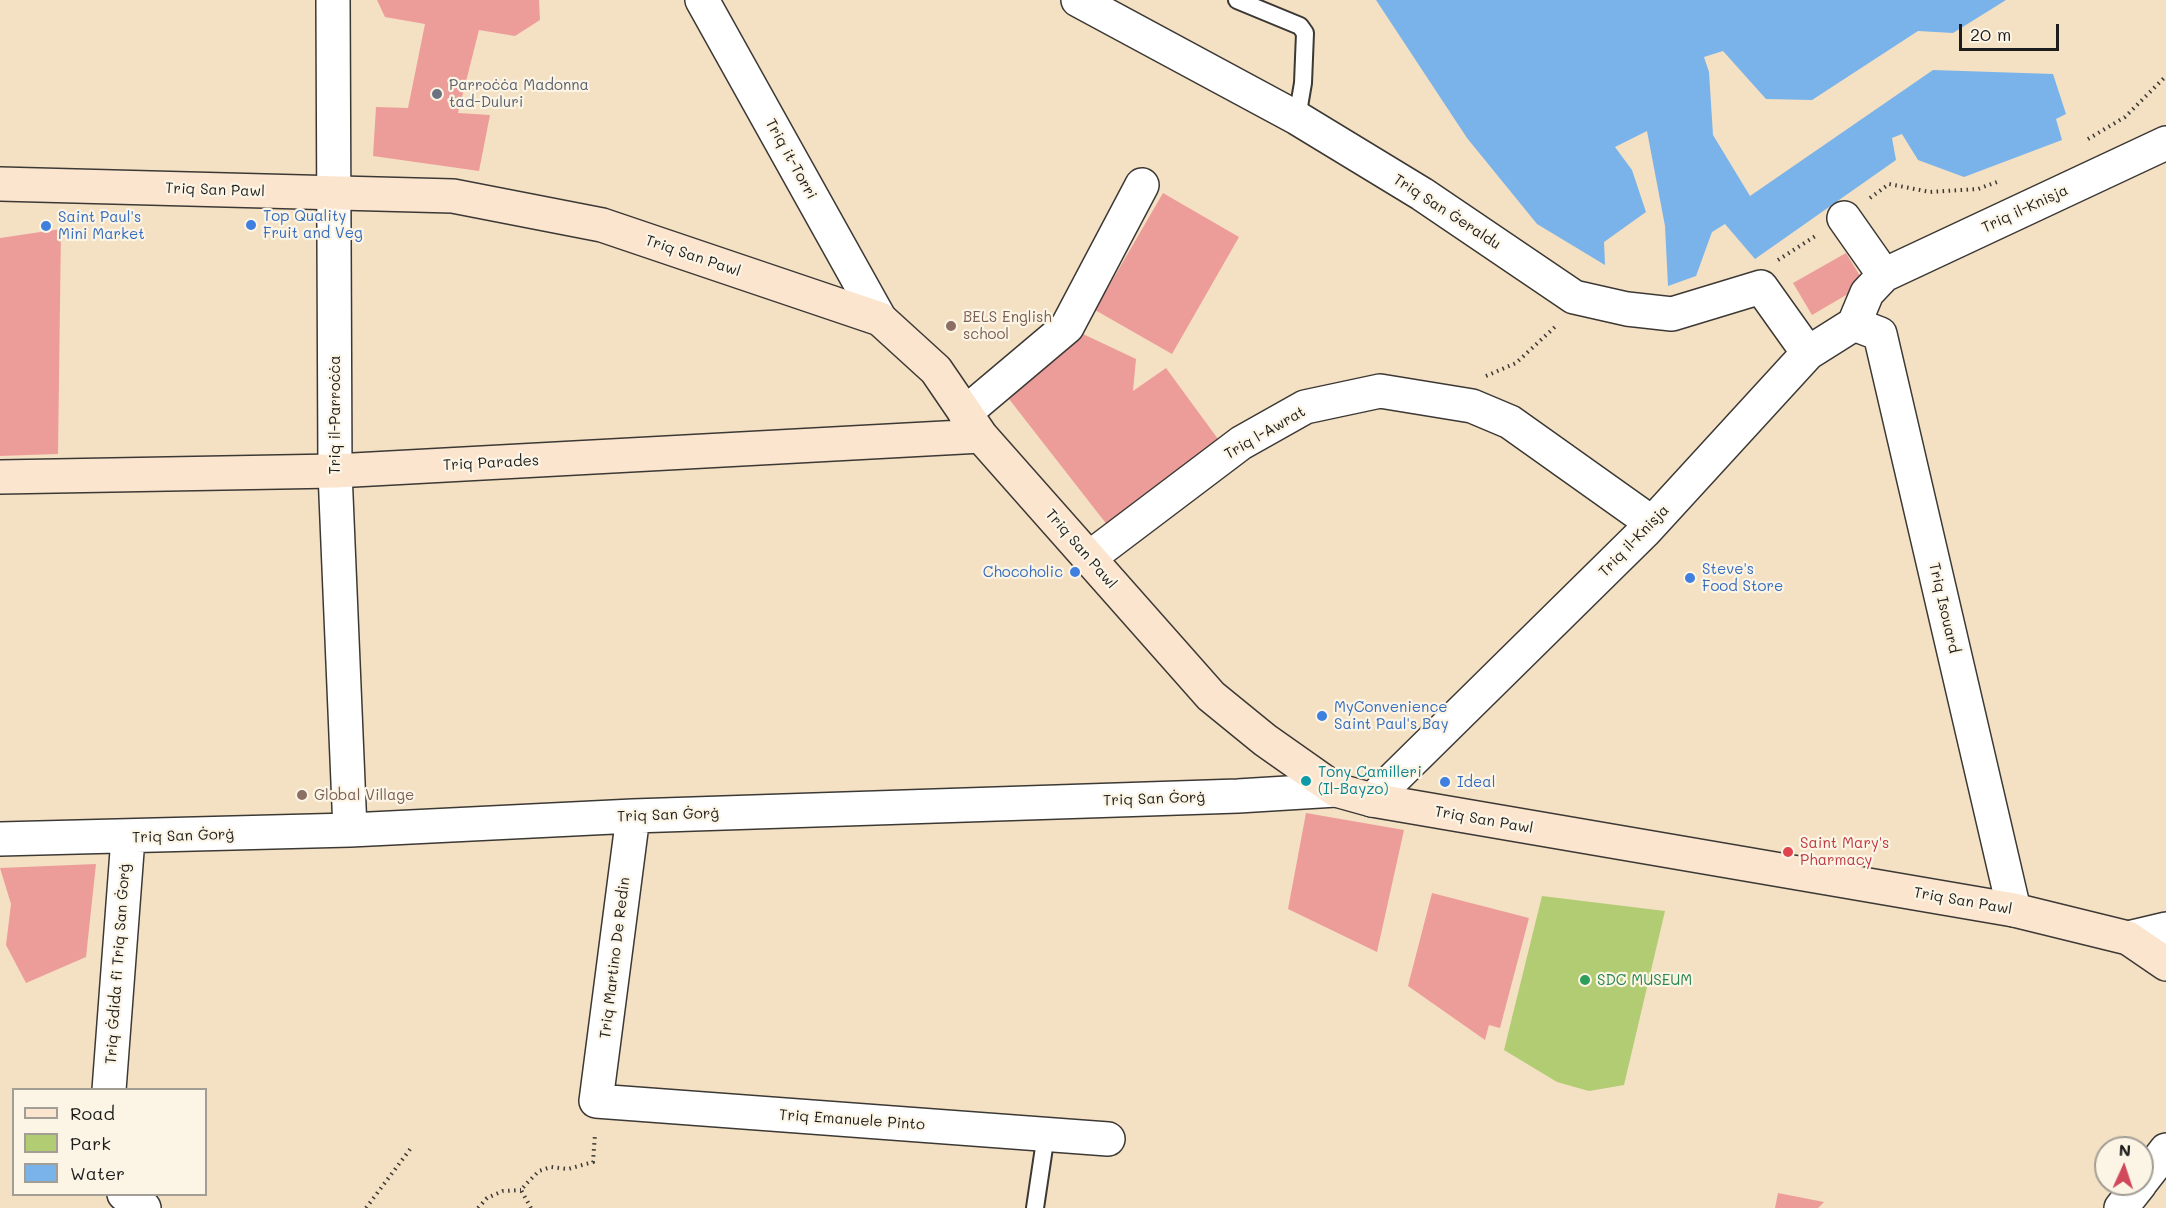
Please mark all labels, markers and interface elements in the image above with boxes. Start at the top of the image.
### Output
scale bar [1962,12,2062,50]
text: 20 m [1970,22,2011,46]
place label: Parroċċa Madonna tad-Duluri [449,76,589,111]
marker: Parroċċa Madonna tad-Duluri [430,87,444,101]
street label: Triq it-Torri [761,116,821,202]
street label: Triq San Ġeraldu [1390,171,1504,253]
street label: Triq San Pawl [165,179,265,201]
street label: Triq il-Knisja [1979,181,2071,237]
place label: Top Quality Fruit and Veg [263,207,363,242]
place label: Saint Paul's Mini Market [58,208,145,243]
marker: Top Quality Fruit and Veg [244,218,258,232]
marker: Saint Paul's Mini Market [39,219,53,233]
street label: Triq San Pawl [643,231,743,281]
place label: BELS English school [963,308,1052,343]
marker: BELS English school [944,319,958,333]
street label: Triq il-Parroċċa [326,355,344,475]
street label: Triq l-Awrat [1221,403,1309,463]
street label: Triq Parades [442,451,540,475]
street label: Triq il-Knisja [1595,501,1673,581]
street label: Triq San Pawl [1042,505,1120,593]
place label: Steve's Food Store [1702,560,1783,595]
street label: Triq Isouard [1925,561,1963,655]
place label: Chocoholic [983,563,1063,581]
marker: Chocoholic [1068,565,1082,579]
marker: Steve's Food Store [1683,571,1697,585]
place label: MyConvenience Saint Paul's Bay [1334,698,1448,733]
marker: MyConvenience Saint Paul's Bay [1315,709,1329,723]
place label: Tony Camilleri (Il-Bayzo) [1318,763,1422,798]
place label: Ideal [1457,773,1495,791]
marker: Tony Camilleri (Il-Bayzo) [1299,774,1313,788]
marker: Ideal [1438,775,1452,789]
place label: Global Village [314,786,414,804]
marker: Global Village [295,788,309,802]
street label: Triq San Ġorġ [1103,788,1205,810]
street label: Triq San Pawl [1433,802,1535,838]
street label: Triq San Ġorġ [617,804,719,826]
street label: Triq San Ġorġ [132,825,234,847]
place label: Saint Mary's Pharmacy [1800,834,1889,869]
marker: Saint Mary's Pharmacy [1781,845,1795,859]
street label: Triq Ġdida fi Triq San Ġorġ [102,863,134,1065]
street label: Triq Martino De Redin [596,876,634,1040]
street label: Triq San Pawl [1912,883,2014,919]
place label: SDC MUSEUM [1597,971,1692,989]
marker: SDC MUSEUM [1578,973,1592,987]
legend [12,1088,207,1196]
text: Road [70,1101,115,1125]
street label: Triq Emanuele Pinto [779,1106,925,1134]
text: Park [70,1131,111,1155]
north arrow [2094,1136,2154,1196]
text: N [2118,1139,2131,1160]
text: Water [70,1161,125,1185]

